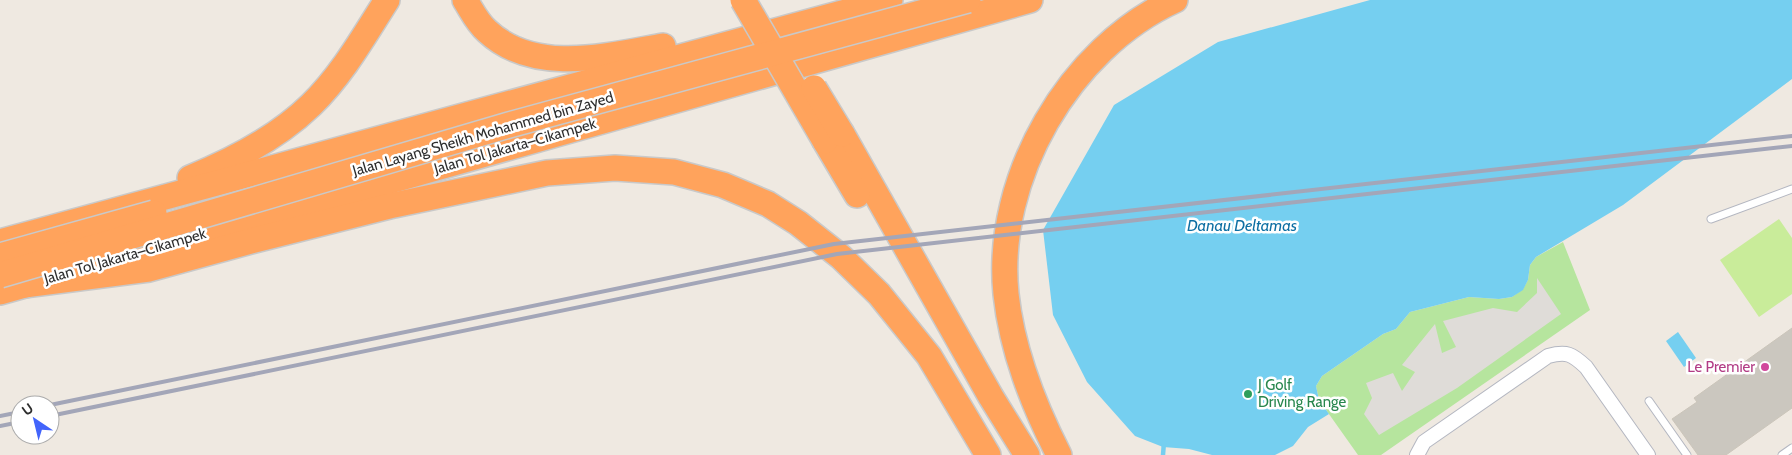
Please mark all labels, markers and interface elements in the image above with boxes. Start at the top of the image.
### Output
street label: Jalan Layang Sheikh Mohammed bin Zayed [350,88,616,180]
street label: Jalan Tol Jakarta–Cikampek [431,114,598,178]
water label: Danau Deltamas [1187,216,1297,235]
street label: Jalan Tol Jakarta–Cikampek [41,224,208,288]
place label: Le Premier [1687,358,1755,376]
marker: Le Premier [1759,361,1771,373]
place label: J Golf Driving Range [1257,376,1347,411]
marker: J Golf Driving Range [1242,388,1254,400]
north arrow [10,395,60,445]
text: U [18,399,37,420]

